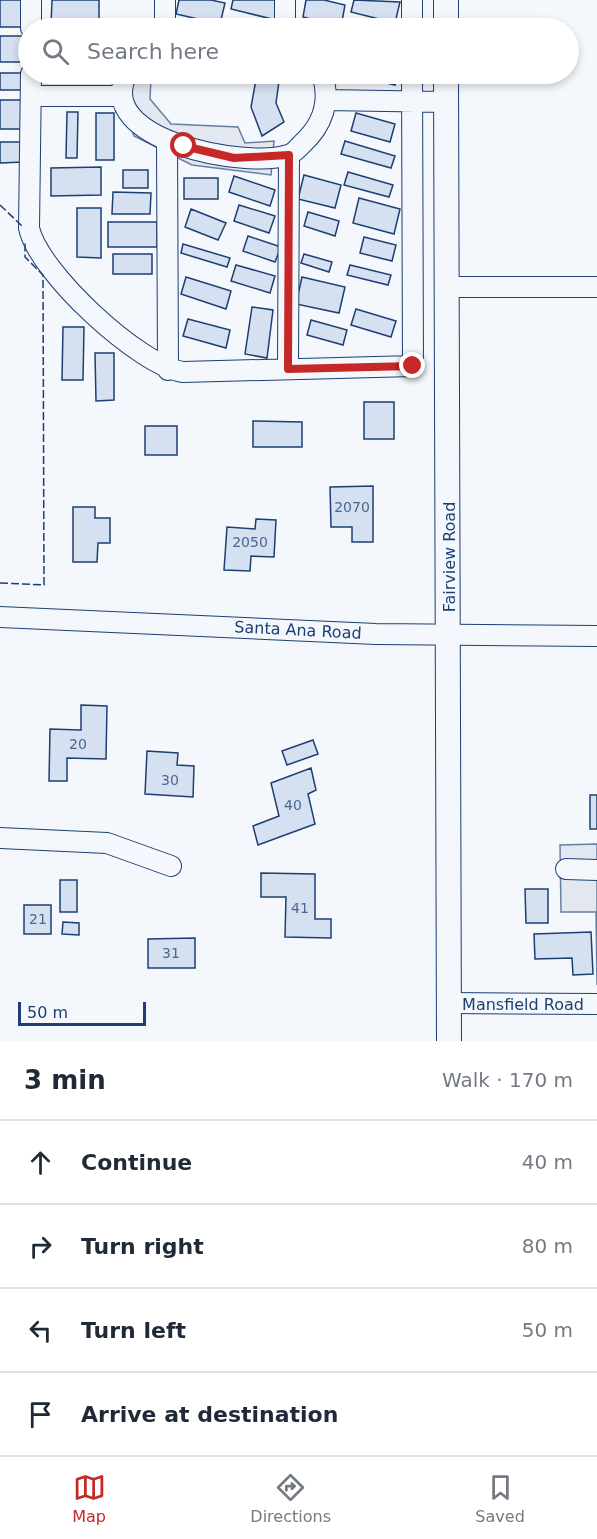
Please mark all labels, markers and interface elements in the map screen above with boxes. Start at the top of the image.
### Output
search box [18,18,579,84]
icon: search [39,35,72,68]
text: Search here [87,39,219,64]
route start [170,132,196,158]
route end [399,352,425,378]
house number: 2070 [334,499,370,515]
street label: Fairview Road [440,502,459,612]
house number: 2050 [232,534,268,550]
street label: Santa Ana Road [234,617,362,643]
house number: 20 [69,736,87,752]
house number: 30 [161,772,179,788]
house number: 40 [284,797,302,813]
house number: 41 [291,900,309,916]
house number: 21 [29,911,47,927]
house number: 31 [162,945,180,961]
street label: Mansfield Road [462,995,584,1014]
scale bar [18,999,146,1026]
text: 50 m [27,1003,68,1022]
text: 3 min [24,1065,106,1095]
text: Walk · 170 m [442,1068,573,1092]
icon: ahead [24,1146,57,1179]
text: Continue [81,1150,192,1175]
text: 40 m [522,1150,573,1174]
icon: right [24,1230,57,1263]
text: Turn right [81,1234,204,1259]
text: 80 m [522,1234,573,1258]
icon: left [24,1314,57,1347]
text: Turn left [81,1318,186,1343]
text: 50 m [522,1318,573,1342]
icon: arrive [24,1398,57,1431]
text: Arrive at destination [81,1402,338,1427]
tab: Map [72,1471,106,1526]
tab: Directions [250,1471,331,1526]
tab: Saved [475,1471,525,1526]

